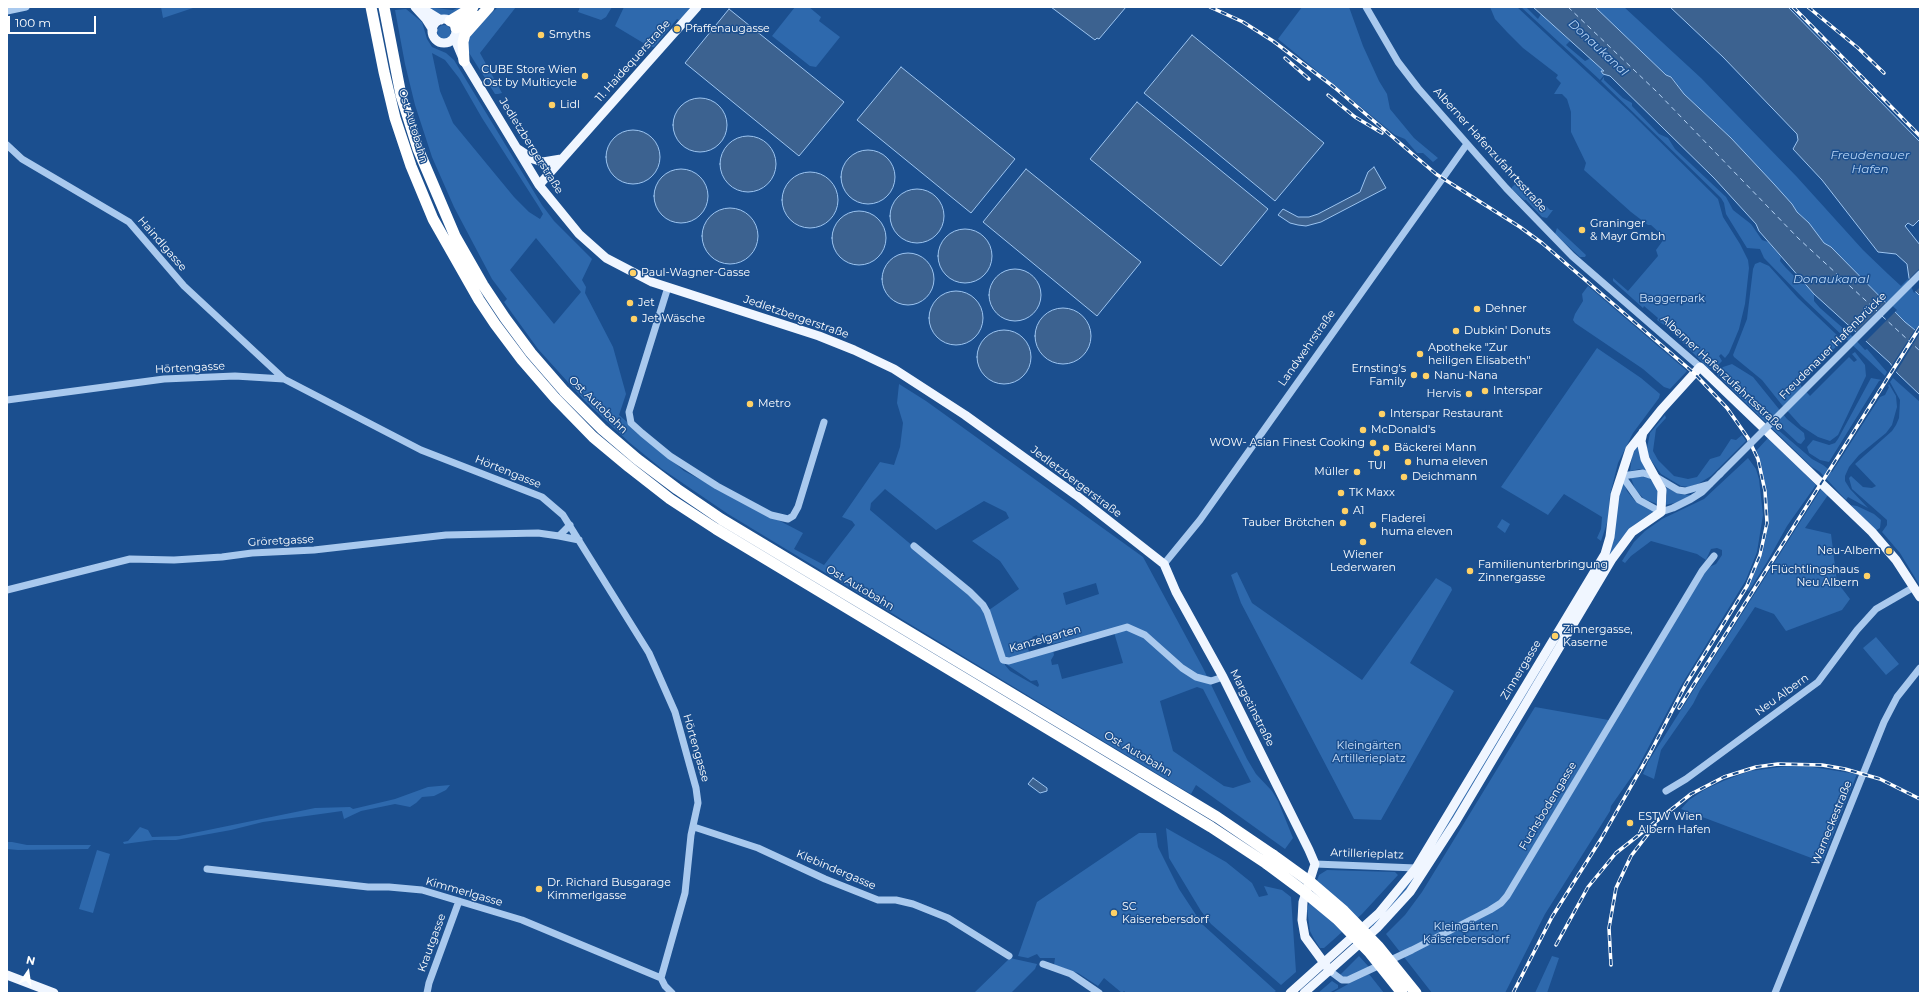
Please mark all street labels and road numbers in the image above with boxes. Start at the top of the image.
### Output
street label: 11. Haidequerstraße [593,17,673,105]
street label: Alberner Hafenzufahrtsstraße [1431,85,1549,215]
street label: Ost Autobahn [395,87,431,165]
street label: Jedletzbergerstraße [496,96,566,196]
street label: Haindlgasse [135,214,189,274]
street label: Freudenauer Hafenbrücke [1777,290,1889,402]
street label: Jedletzbergerstraße [742,293,850,341]
street label: Landwehrstraße [1276,307,1338,389]
street label: Alberner Hafenzufahrtsstraße [1658,313,1786,433]
street label: Hörtengasse [155,360,225,376]
street label: Ost Autobahn [566,373,630,437]
street label: Jedletzbergerstraße [1028,443,1124,521]
street label: Hörtengasse [473,453,543,491]
street label: Gröretgasse [248,533,314,549]
street label: Ost Autobahn [824,563,896,613]
street label: Kanzelgarten [1008,623,1082,655]
street label: Zinnergasse [1498,638,1544,702]
street label: Margetinstraße [1227,667,1277,749]
street label: Neu Albern [1753,671,1811,719]
street label: Hörtengasse [680,712,712,784]
street label: Ost Autobahn [1102,729,1174,779]
street label: Fuchsbodengasse [1516,760,1580,852]
street label: Warneckestraße [1809,779,1855,867]
street label: Artillerieplatz [1330,846,1404,862]
street label: Klebindergasse [794,847,878,893]
street label: Kimmerlgasse [424,875,504,909]
street label: Krautgasse [415,912,449,974]

